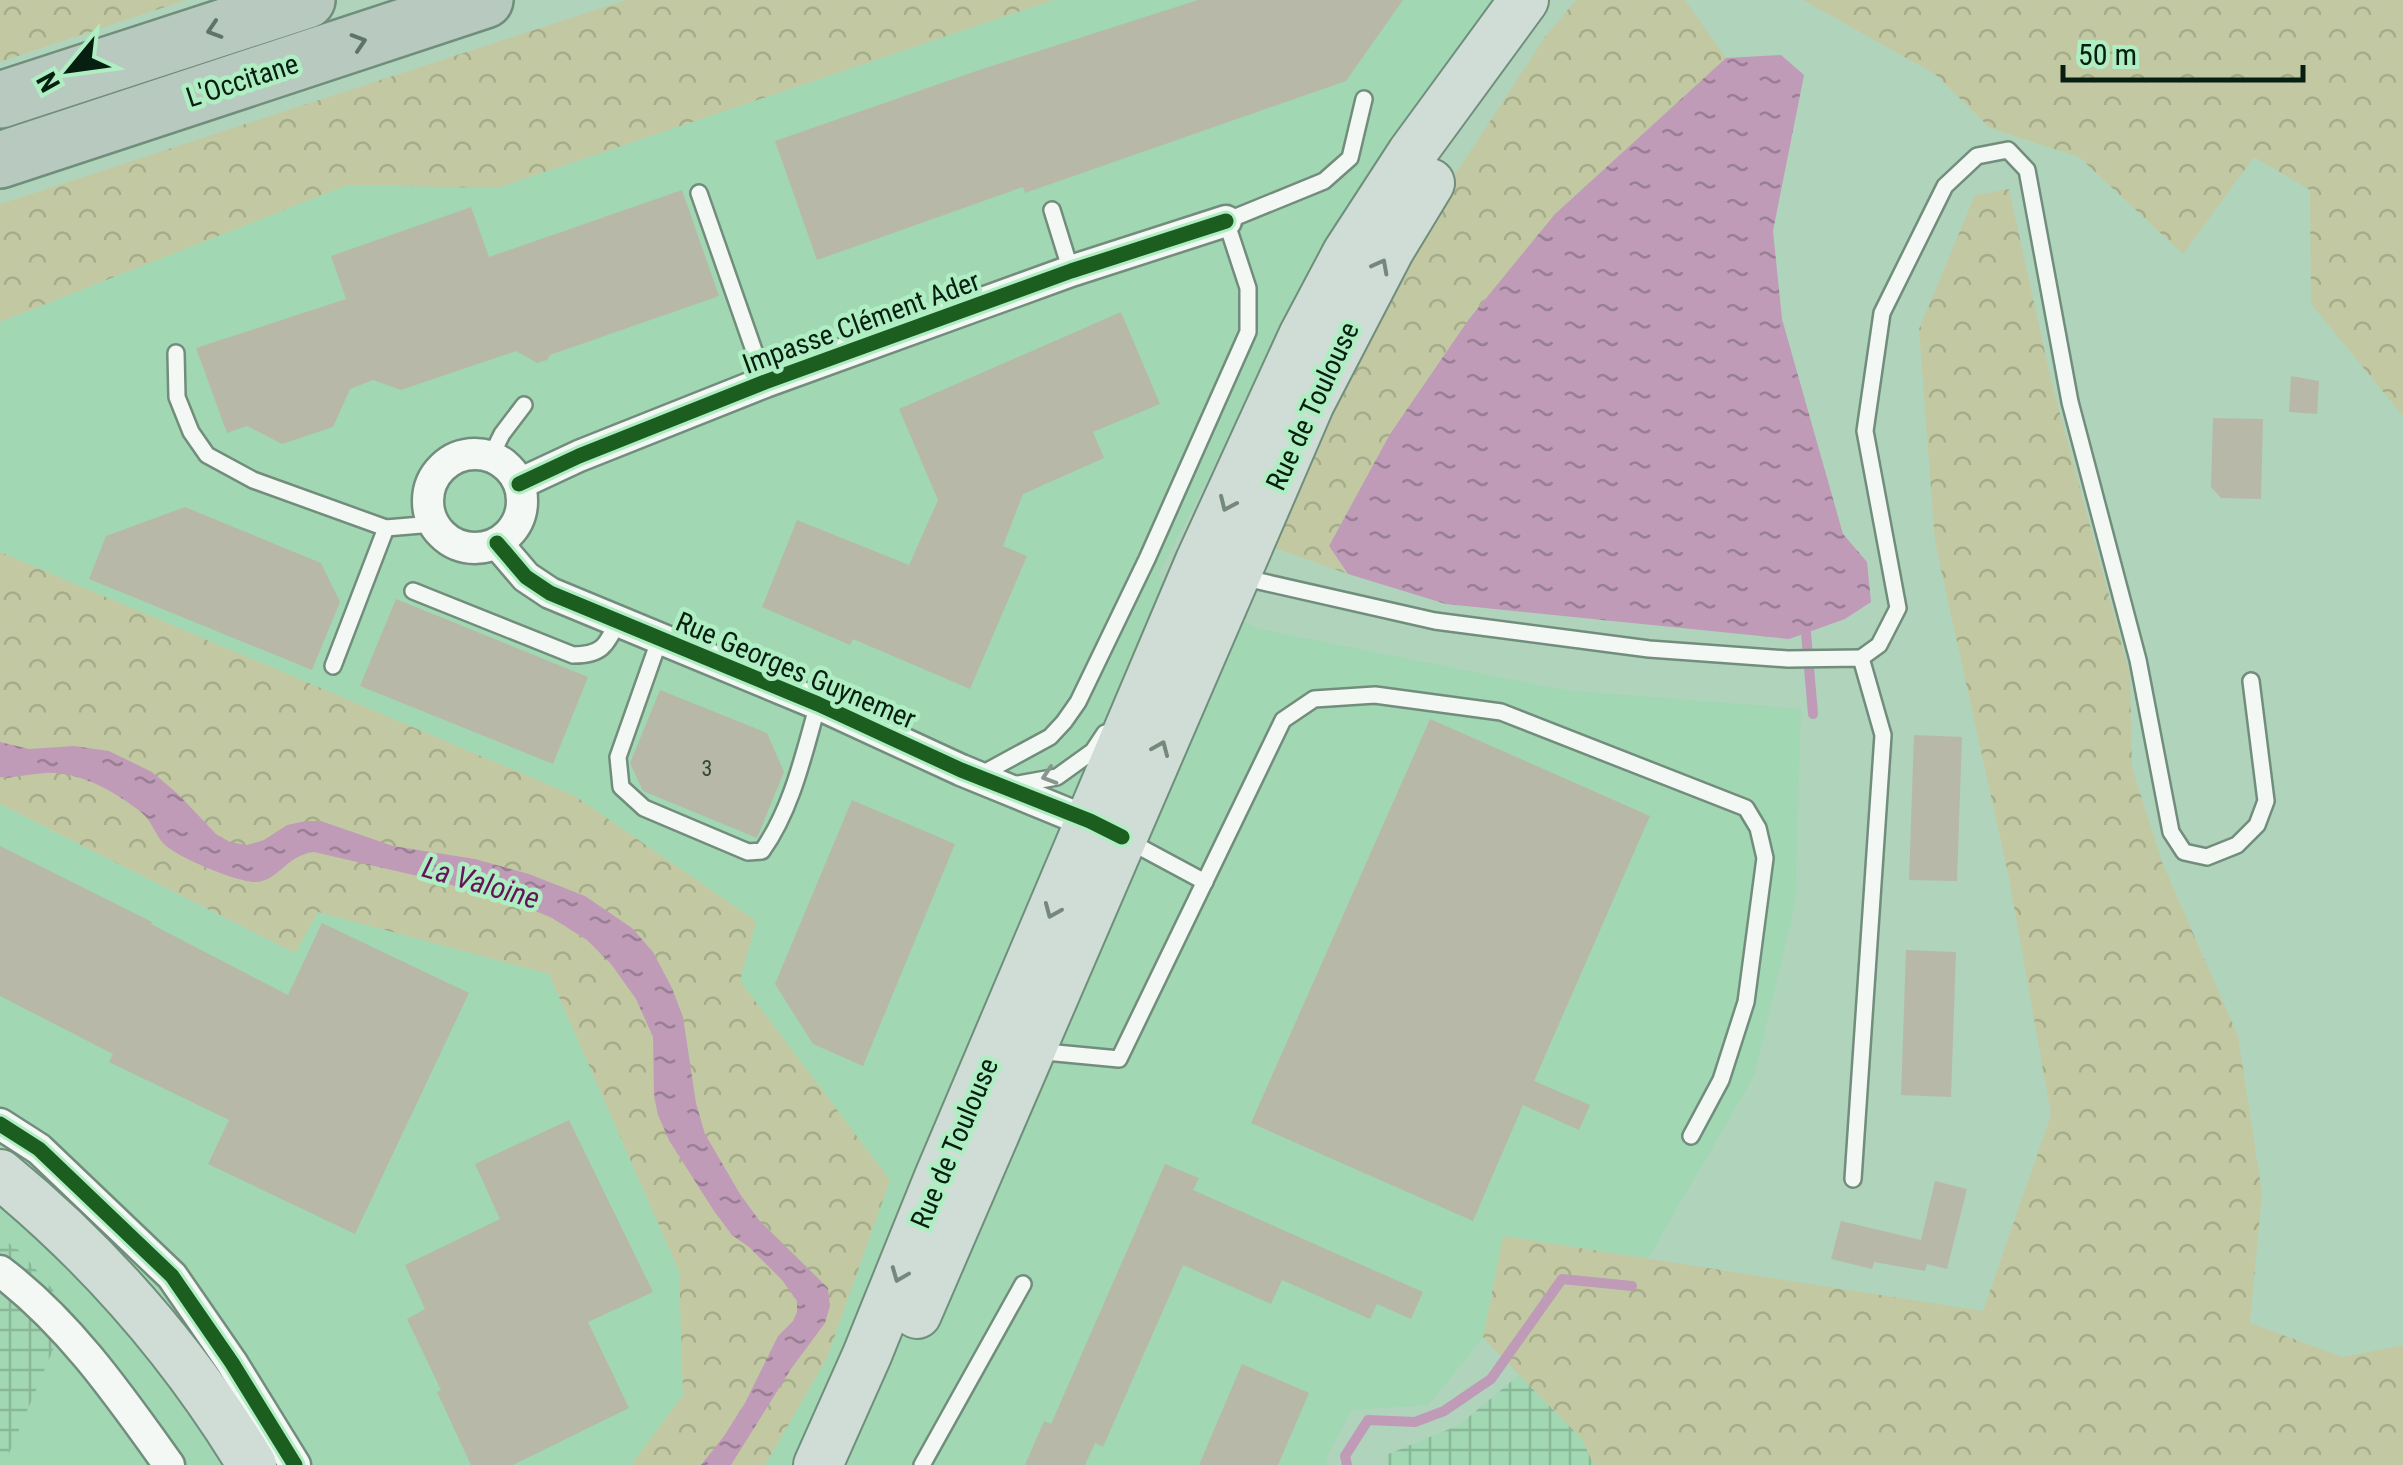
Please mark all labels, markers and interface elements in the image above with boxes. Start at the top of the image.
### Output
one-way arrow [207,19,224,39]
north arrow [20,20,120,120]
scale bar [2063,20,2303,82]
one-way arrow [349,33,366,53]
text: 50 m [2078,37,2137,72]
street label: L'Occitane [182,47,302,114]
text: N [30,66,67,97]
one-way arrow [1369,258,1388,276]
street label: Impasse Clément Ader [738,264,984,381]
street label: Rue de Toulouse [1259,317,1366,495]
one-way arrow [1219,493,1239,511]
street label: Rue Georges Guynemer [671,605,921,736]
one-way arrow [1149,740,1169,758]
house number: 3 [702,756,712,781]
one-way arrow [1041,764,1058,785]
water label: La Valoine [419,849,544,916]
one-way arrow [1044,901,1064,919]
street label: Rue de Toulouse [904,1053,1005,1233]
one-way arrow [891,1265,911,1283]

